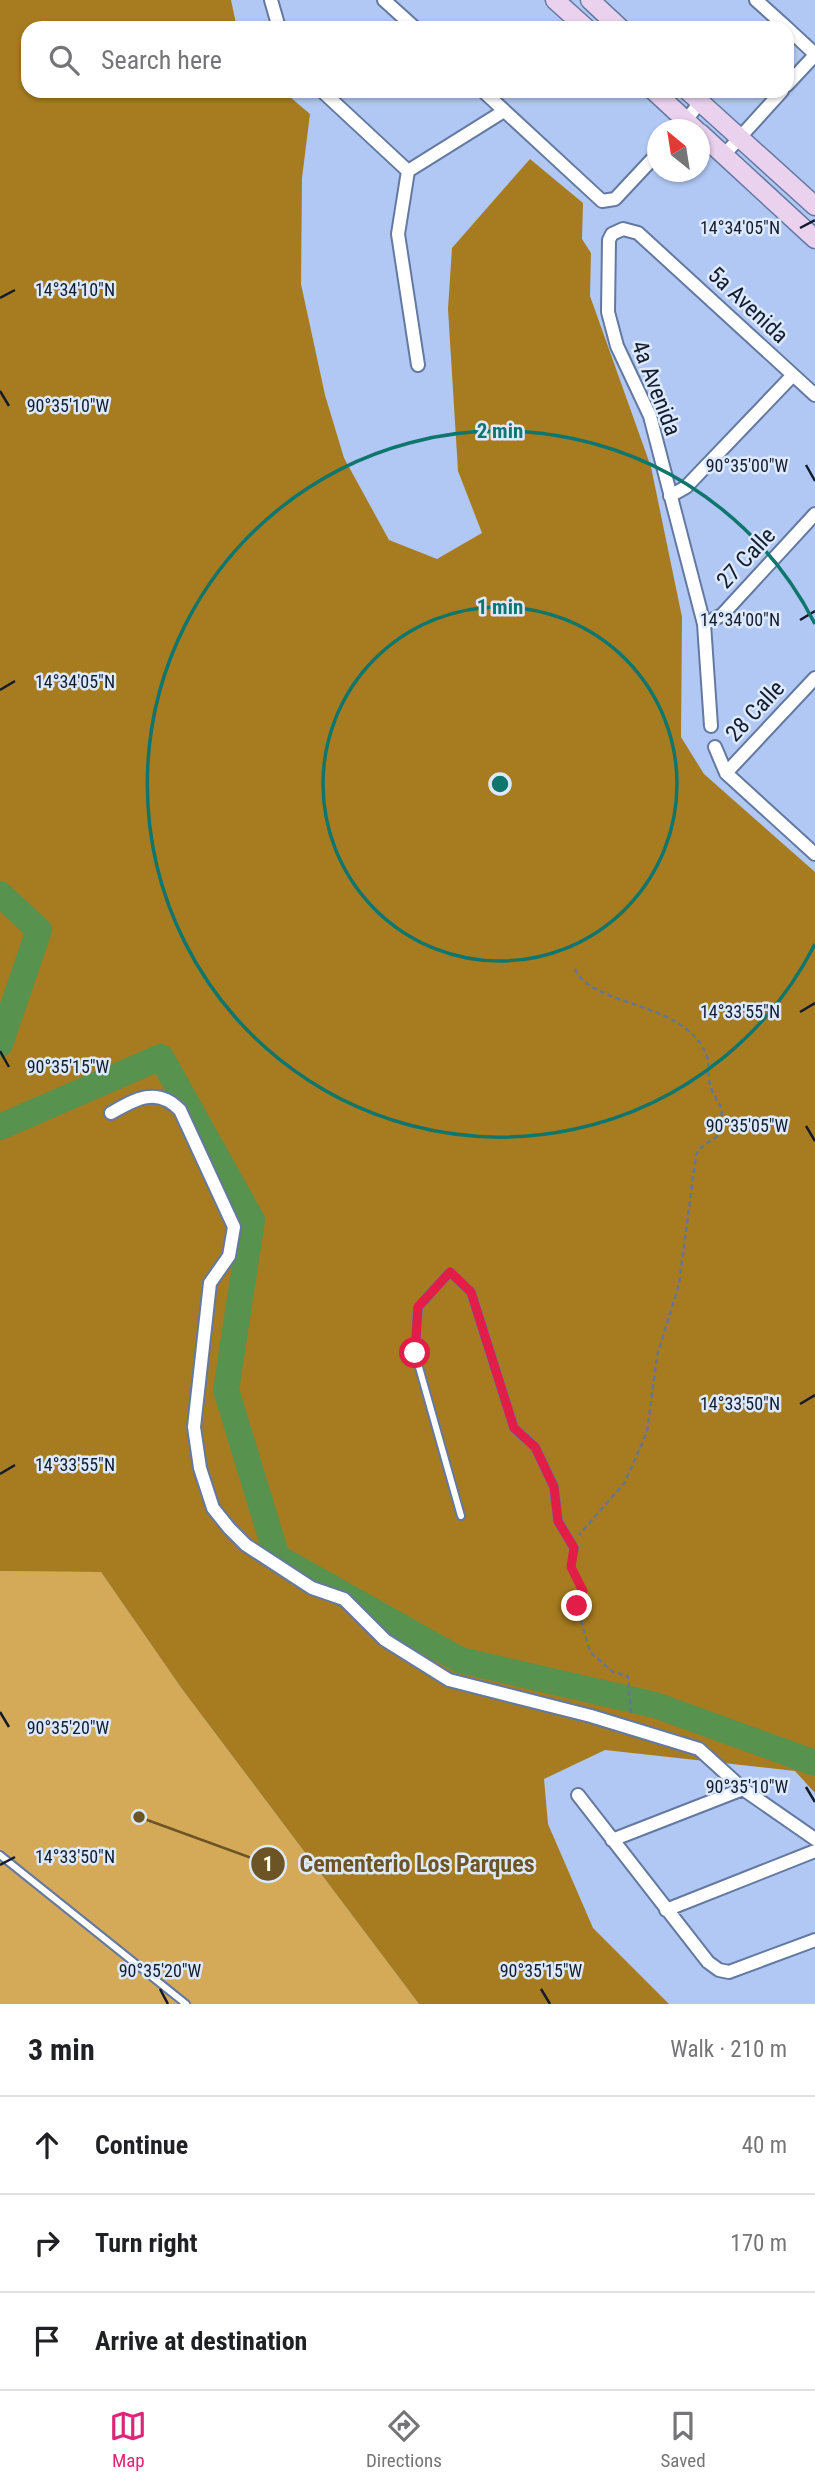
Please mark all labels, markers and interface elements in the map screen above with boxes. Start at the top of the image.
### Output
search box [21,21,794,98]
icon: search [45,41,83,79]
text: Search here [101,45,222,75]
north arrow [647,119,710,182]
text: 14°34'05"N [700,217,780,238]
street label: 5a Avenida [702,261,794,349]
text: 14°34'10"N [35,279,115,300]
street label: 4a Avenida [626,337,686,439]
text: 90°35'10"W [27,395,110,416]
text: 2 min [477,419,523,443]
text: 90°35'00"W [706,455,789,476]
street label: 27 Calle [711,522,781,594]
text: 1 min [477,595,523,619]
text: 14°34'00"N [700,609,780,630]
text: 14°34'05"N [35,671,115,692]
street label: 28 Calle [720,675,790,747]
centre of rings [488,772,512,796]
text: 14°33'55"N [700,1001,780,1022]
text: 90°35'15"W [27,1056,110,1077]
text: 90°35'05"W [706,1115,789,1136]
route start [399,1337,430,1368]
text: 14°33'50"N [700,1393,780,1414]
text: 14°33'55"N [35,1454,115,1475]
route end [561,1590,592,1621]
text: 90°35'20"W [27,1717,110,1738]
text: 90°35'10"W [706,1776,789,1797]
callout: Cementerio Los Parques [250,1841,548,1886]
text: 14°33'50"N [35,1846,115,1867]
text: Cementerio Los Parques [299,1850,535,1878]
text: 1 [263,1852,273,1876]
text: 90°35'20"W [119,1960,202,1981]
text: 90°35'15"W [500,1960,583,1981]
text: 3 min [28,2032,95,2067]
text: Walk · 210 m [670,2036,787,2063]
icon: ahead [28,2126,66,2164]
text: Continue [95,2130,188,2160]
text: 40 m [742,2132,787,2159]
icon: right [28,2224,66,2262]
text: Turn right [95,2228,197,2258]
text: 170 m [730,2230,787,2257]
icon: arrive [28,2322,66,2360]
text: Arrive at destination [95,2326,307,2356]
tab: Map [109,2407,147,2472]
tab: Directions [366,2407,442,2472]
tab: Saved [660,2407,706,2472]

